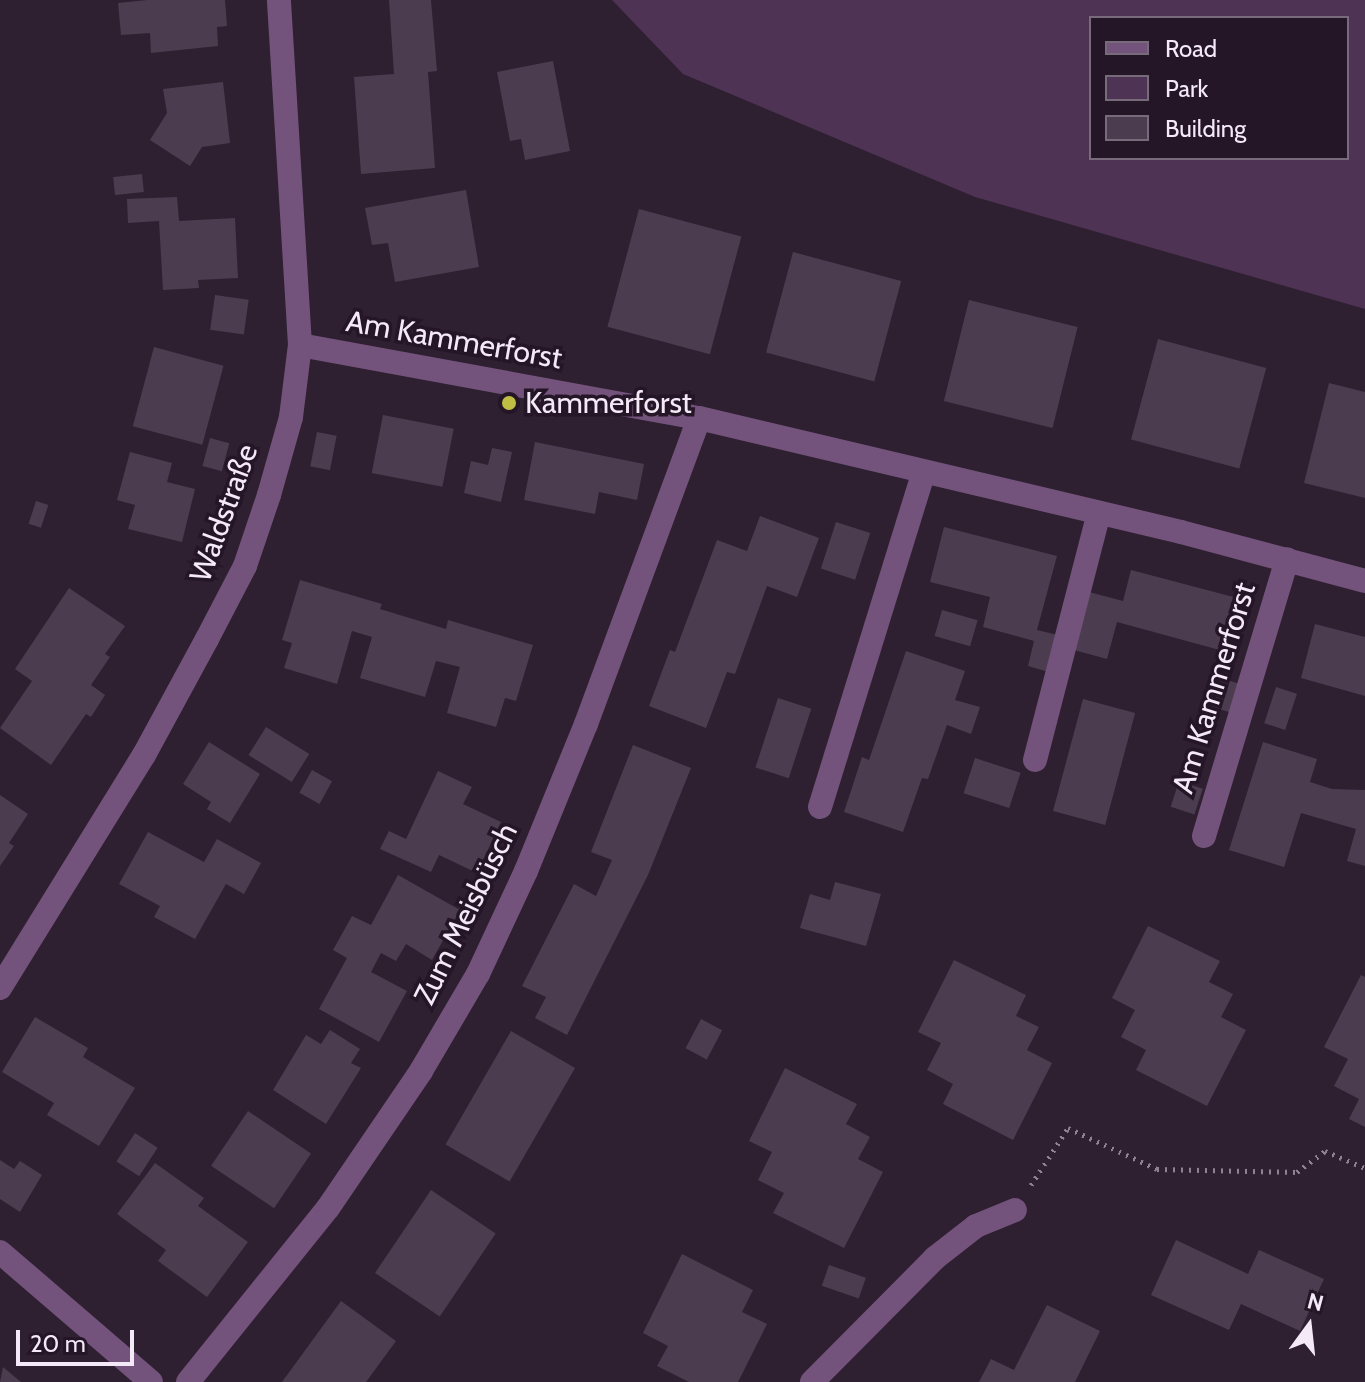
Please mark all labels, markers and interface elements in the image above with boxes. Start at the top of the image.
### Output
legend [1089,16,1349,160]
text: Road [1165,34,1217,63]
text: Park [1165,74,1208,103]
text: Building [1165,114,1246,143]
street label: Am Kammerforst [343,303,565,377]
place label: Kammerforst [525,385,692,421]
marker: Kammerforst [500,394,518,412]
street label: Waldstraße [182,439,266,587]
street label: Am Kammerforst [1165,578,1263,798]
street label: Zum Meisbüsch [407,818,525,1010]
north arrow [1269,1286,1349,1366]
text: N [1304,1287,1326,1317]
scale bar [20,1314,138,1364]
text: 20 m [30,1329,86,1358]

